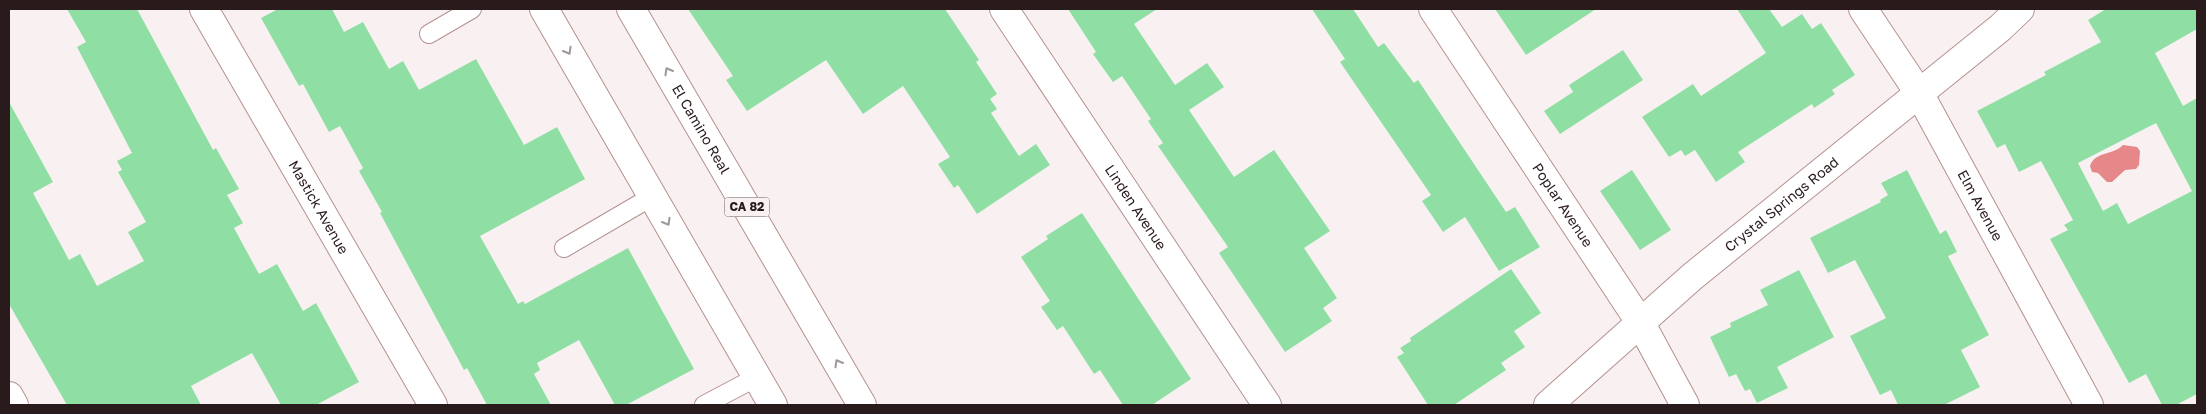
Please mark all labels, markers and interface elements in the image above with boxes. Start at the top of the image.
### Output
one-way arrow [562,45,572,54]
one-way arrow [664,68,674,77]
street label: El Camino Real [669,81,734,177]
street label: Crystal Springs Road [1721,153,1842,255]
street label: Mastick Avenue [285,157,353,257]
street label: Poplar Avenue [1529,160,1597,250]
street label: Linden Avenue [1102,161,1170,253]
street label: Elm Avenue [1954,167,2007,244]
road number: CA 82 [724,198,770,216]
one-way arrow [661,216,671,225]
one-way arrow [834,359,844,368]

